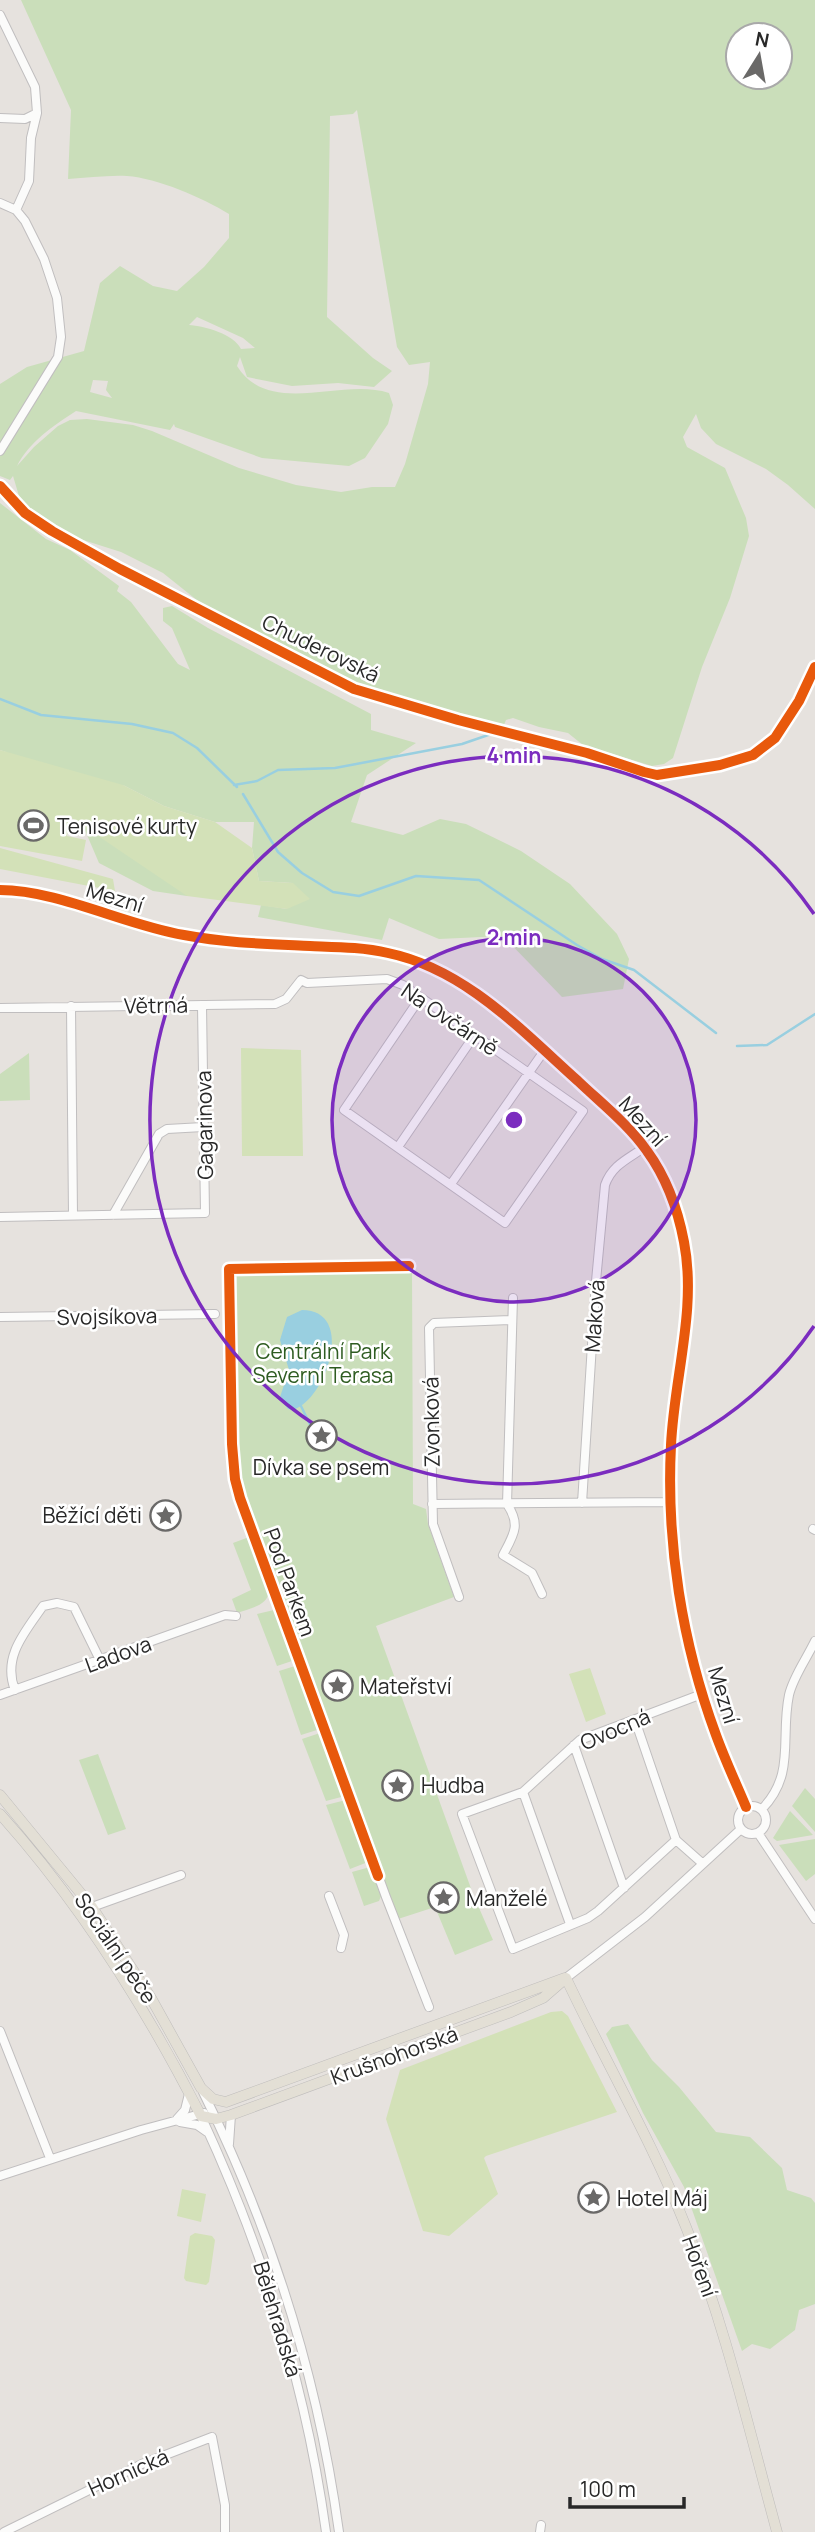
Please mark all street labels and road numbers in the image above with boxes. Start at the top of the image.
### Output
street label: Chuderovská [258,607,384,689]
street label: Mezní [83,875,147,919]
street label: Na Ovčárně [396,976,504,1062]
street label: Větrná [124,990,188,1020]
street label: Gagarinova [189,1070,219,1180]
street label: Mezní [613,1090,673,1152]
street label: Maková [577,1278,611,1354]
street label: Svojsíkova [56,1301,158,1331]
street label: Zvonková [416,1376,446,1468]
street label: Pod Parkem [258,1524,322,1640]
street label: Ladova [81,1629,155,1679]
street label: Mezní [702,1663,746,1727]
street label: Ovocná [576,1702,654,1756]
street label: Sociální péče [69,1887,163,2009]
street label: Krušnohorská [326,2019,462,2091]
street label: Hoření [676,2231,724,2301]
street label: Bělehradská [247,2258,309,2380]
street label: Hornická [83,2442,173,2502]

